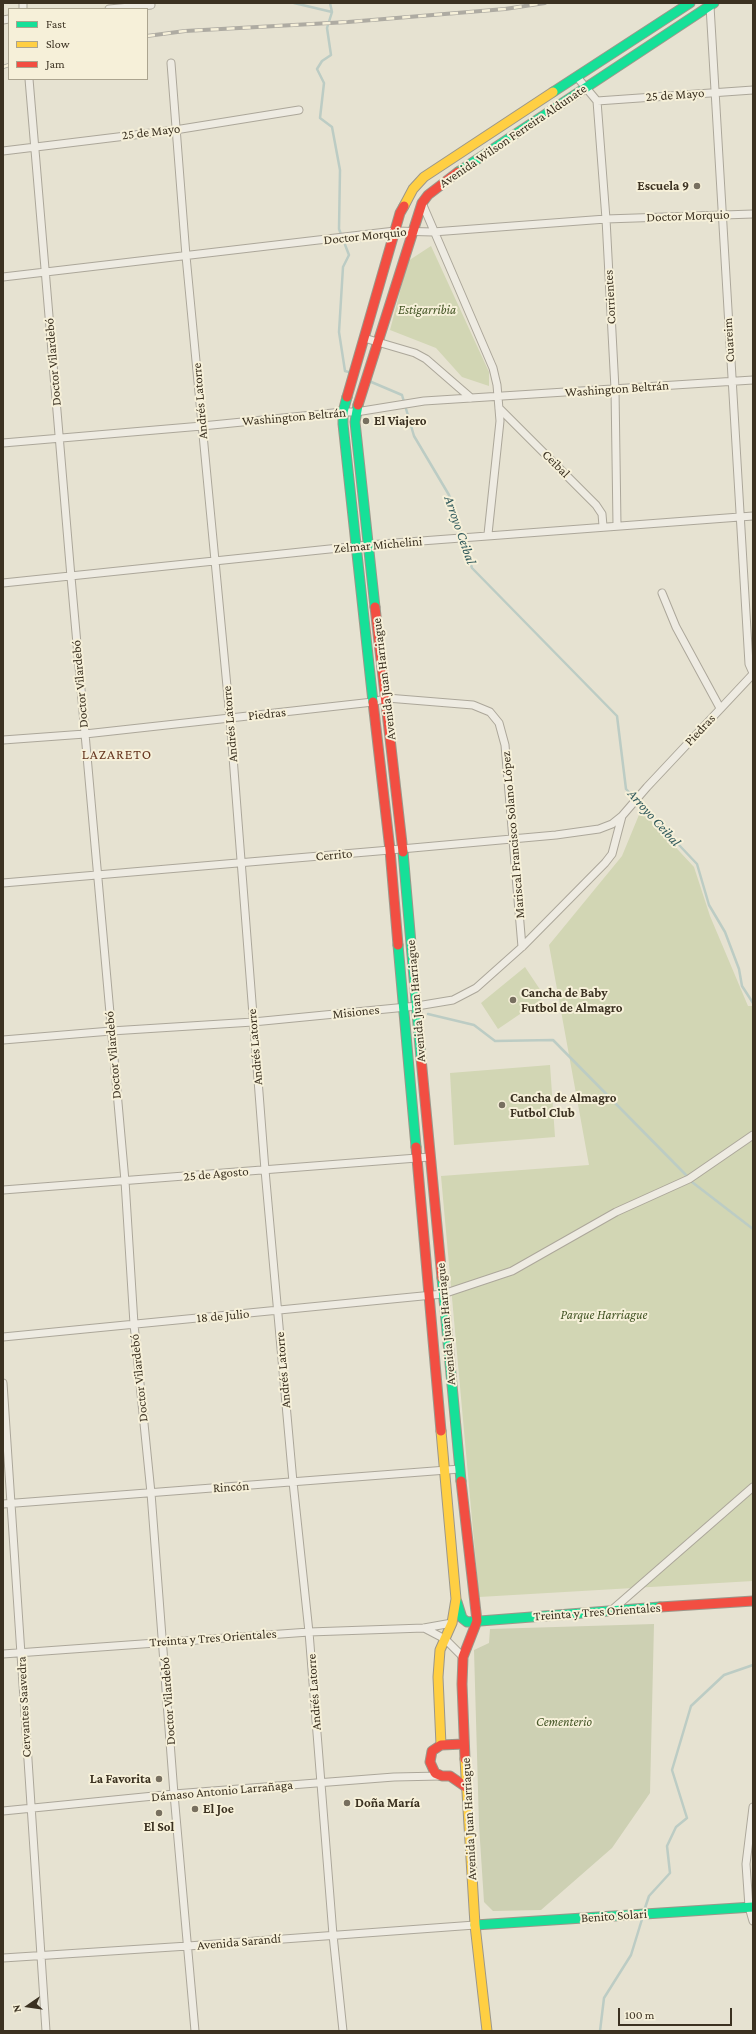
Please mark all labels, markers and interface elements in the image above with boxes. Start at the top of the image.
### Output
legend [8,8,148,80]
text: Fast [46,17,66,31]
text: Slow [46,37,70,51]
text: Jam [46,57,65,71]
street label: Avenida Wilson Ferreira Aldunate [436,81,590,191]
street label: 25 de Mayo [645,85,705,105]
street label: 25 de Mayo [121,121,181,143]
place label: Escuela 9 [637,178,689,194]
marker: Escuela 9 [692,181,702,191]
street label: Doctor Morquio [646,207,730,225]
street label: Doctor Morquio [323,224,407,248]
street label: Corrientes [601,269,619,325]
park label: Estigarribia [398,302,456,318]
street label: Doctor Vilardebó [41,317,65,407]
street label: Cuareim [720,317,738,363]
street label: Andrés Latorre [189,362,211,440]
street label: Washington Beltrán [565,378,669,400]
street label: Washington Beltrán [241,405,347,429]
place label: El Viajero [374,413,427,429]
marker: El Viajero [361,416,371,426]
street label: Ceibal [539,447,573,481]
water label: Arroyo Ceibal [440,494,480,566]
street label: Zelmar Michelini [333,533,423,557]
street label: Avenida Juan Harriague [369,617,399,741]
street label: Doctor Vilardebó [68,639,92,729]
street label: Andrés Latorre [219,685,241,763]
street label: Piedras [247,704,287,724]
street label: Piedras [681,711,719,749]
district label: LAZARETO [82,747,152,763]
street label: Mariscal Francisco Solano López [498,751,528,919]
water label: Arroyo Ceibal [624,786,684,850]
street label: Cerrito [315,846,353,864]
street label: Avenida Juan Harriague [403,939,429,1063]
place label: Cancha de Baby Futbol de Almagro [521,985,622,1016]
marker: Cancha de Baby Futbol de Almagro [508,995,518,1005]
street label: Misiones [332,1002,380,1022]
street label: Andrés Latorre [244,1008,266,1086]
street label: Doctor Vilardebó [101,1010,125,1100]
place label: Cancha de Almagro Futbol Club [510,1090,616,1121]
marker: Cancha de Almagro Futbol Club [497,1100,507,1110]
street label: 25 de Agosto [183,1163,249,1185]
street label: Avenida Juan Harriague [433,1262,459,1386]
street label: 18 de Julio [196,1306,250,1326]
park label: Parque Harriague [561,1307,647,1323]
street label: Andrés Latorre [272,1331,294,1409]
street label: Doctor Vilardebó [127,1333,151,1423]
street label: Rincón [212,1478,250,1496]
street label: Treinta y Tres Orientales [533,1600,661,1624]
street label: Treinta y Tres Orientales [149,1626,277,1650]
street label: Andrés Latorre [304,1653,324,1731]
street label: Cervantes Saavedra [14,1656,34,1758]
street label: Doctor Vilardebó [157,1656,179,1746]
park label: Cementerio [536,1714,592,1730]
street label: Avenida Juan Harriague [458,1757,480,1881]
place label: La Favorita [90,1771,151,1787]
marker: La Favorita [154,1774,164,1784]
street label: Dámaso Antonio Larrañaga [150,1777,294,1805]
place label: Doña María [355,1795,420,1811]
marker: Doña María [342,1798,352,1808]
place label: El Joe [203,1801,234,1817]
marker: El Joe [190,1804,200,1814]
marker: El Sol [154,1808,164,1818]
place label: El Sol [144,1819,174,1835]
street label: Benito Solari [580,1906,648,1926]
street label: Avenida Sarandí [196,1931,282,1953]
north arrow [8,1986,48,2026]
scale bar [620,2000,734,2026]
text: N [10,2004,23,2014]
text: 100 m [625,2008,654,2022]

